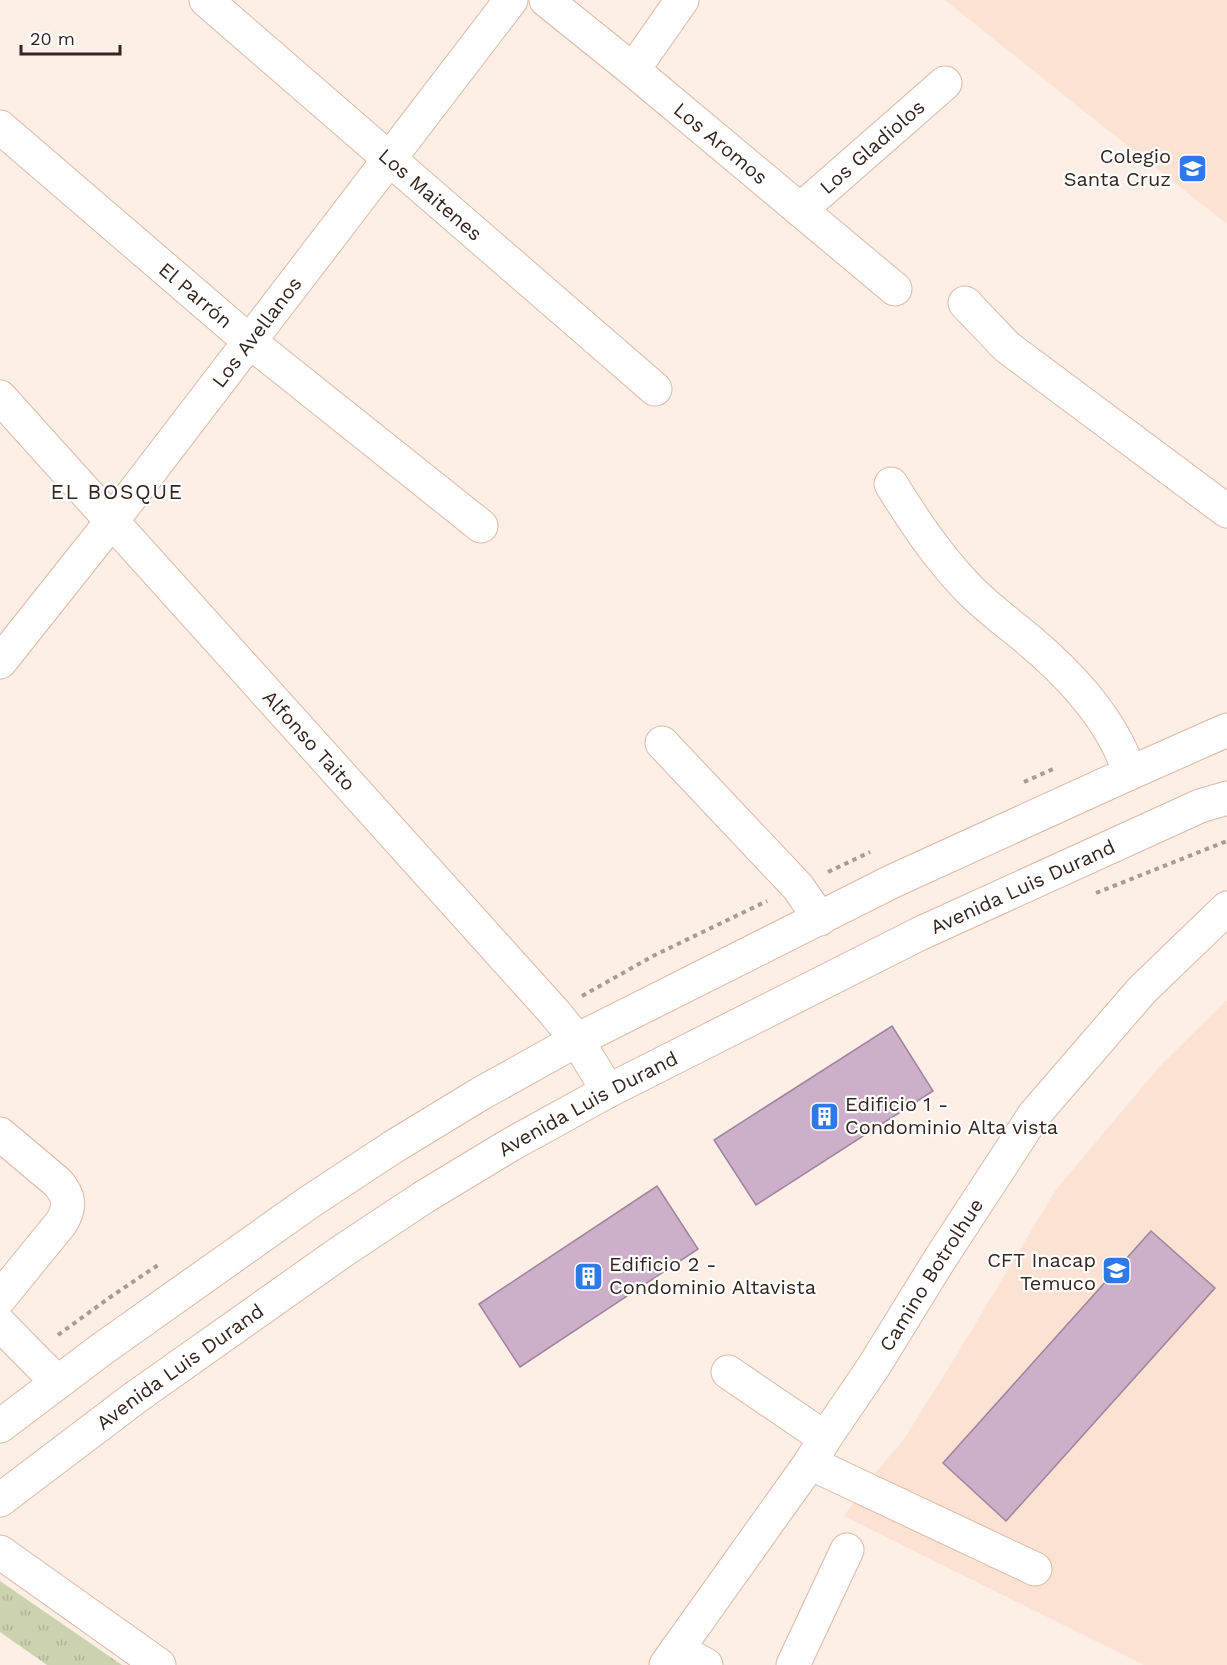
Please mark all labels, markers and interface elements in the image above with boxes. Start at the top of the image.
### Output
scale bar [21,18,120,56]
text: 20 m [30,28,75,49]
street label: Los Gladiolos [815,94,930,199]
street label: Los Aromos [669,97,773,189]
street label: Los Maitenes [374,143,487,246]
place label: Colegio Santa Cruz [1064,144,1171,191]
school or university icon: Colegio Santa Cruz [1176,152,1208,184]
street label: El Parrón [154,257,237,333]
street label: Los Avellanos [207,272,307,392]
district label: EL BOSQUE [51,479,183,504]
street label: Alfonso Taito [258,685,361,796]
street label: Avenida Luis Durand [927,834,1119,939]
street label: Avenida Luis Durand [494,1046,682,1161]
place label: Edificio 1 - Condominio Alta vista [845,1092,1058,1139]
building icon: Edificio 1 - Condominio Alta vista [808,1100,840,1132]
street label: Camino Botrolhue [874,1194,988,1356]
place label: CFT Inacap Temuco [987,1248,1096,1295]
place label: Edificio 2 - Condominio Altavista [609,1252,816,1299]
school or university icon: CFT Inacap Temuco [1101,1255,1133,1287]
building icon: Edificio 2 - Condominio Altavista [572,1260,604,1292]
street label: Avenida Luis Durand [92,1299,268,1435]

